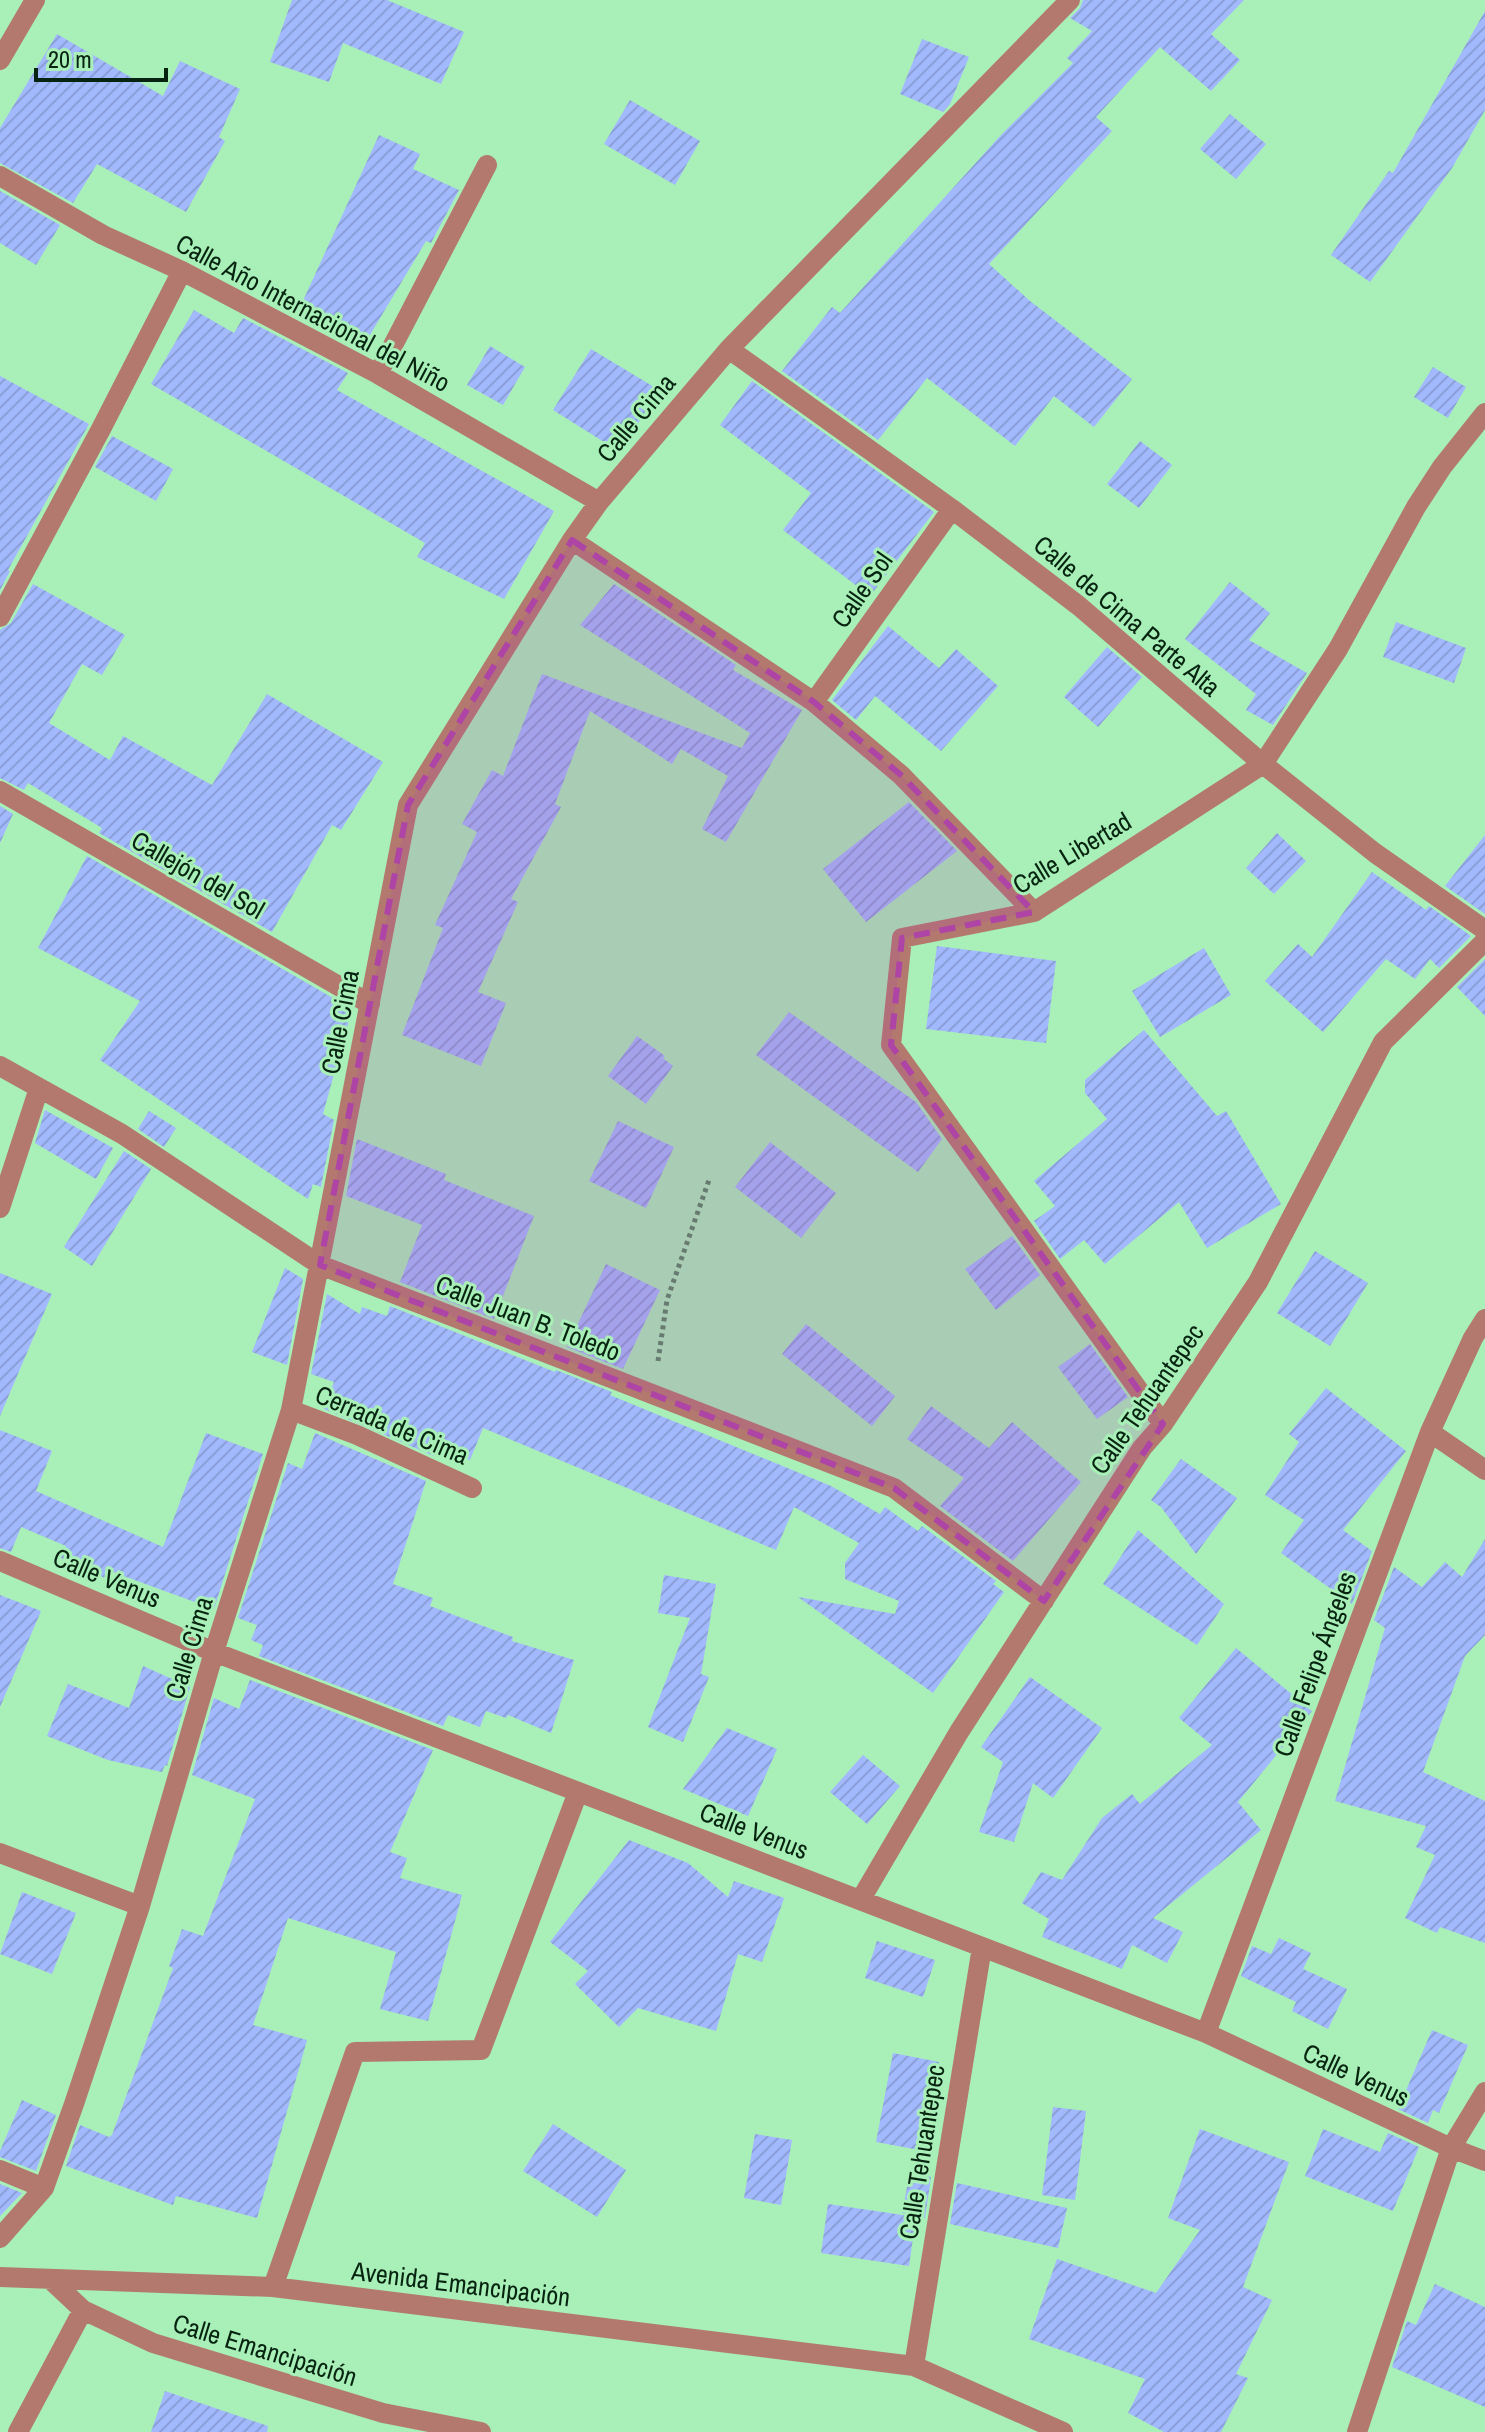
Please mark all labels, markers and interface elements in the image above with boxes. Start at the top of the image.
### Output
scale bar [36,32,166,82]
text: 20 m [48,43,92,75]
street label: Calle Año Internacional del Niño [170,225,456,400]
street label: Calle Cima [588,366,683,469]
street label: Calle de Cima Parte Alta [1027,527,1228,704]
street label: Calle Sol [823,545,900,635]
street label: Calle Libertad [1006,803,1138,902]
street label: Callejón del Sol [125,822,271,927]
street label: Calle Cima [312,967,367,1077]
street label: Calle Juan B. Toledo [431,1266,626,1369]
street label: Calle Tehuantepec [1082,1316,1211,1481]
street label: Cerrada de Cima [310,1376,474,1473]
street label: Calle Venus [48,1539,166,1616]
street label: Calle Felipe Ángeles [1265,1566,1364,1761]
street label: Calle Cima [156,1592,221,1703]
street label: Calle Venus [695,1794,814,1867]
street label: Calle Venus [1297,2035,1415,2114]
street label: Calle Tehuantepec [890,2062,953,2242]
street label: Avenida Emancipación [349,2253,572,2314]
street label: Calle Emancipación [169,2305,361,2394]

